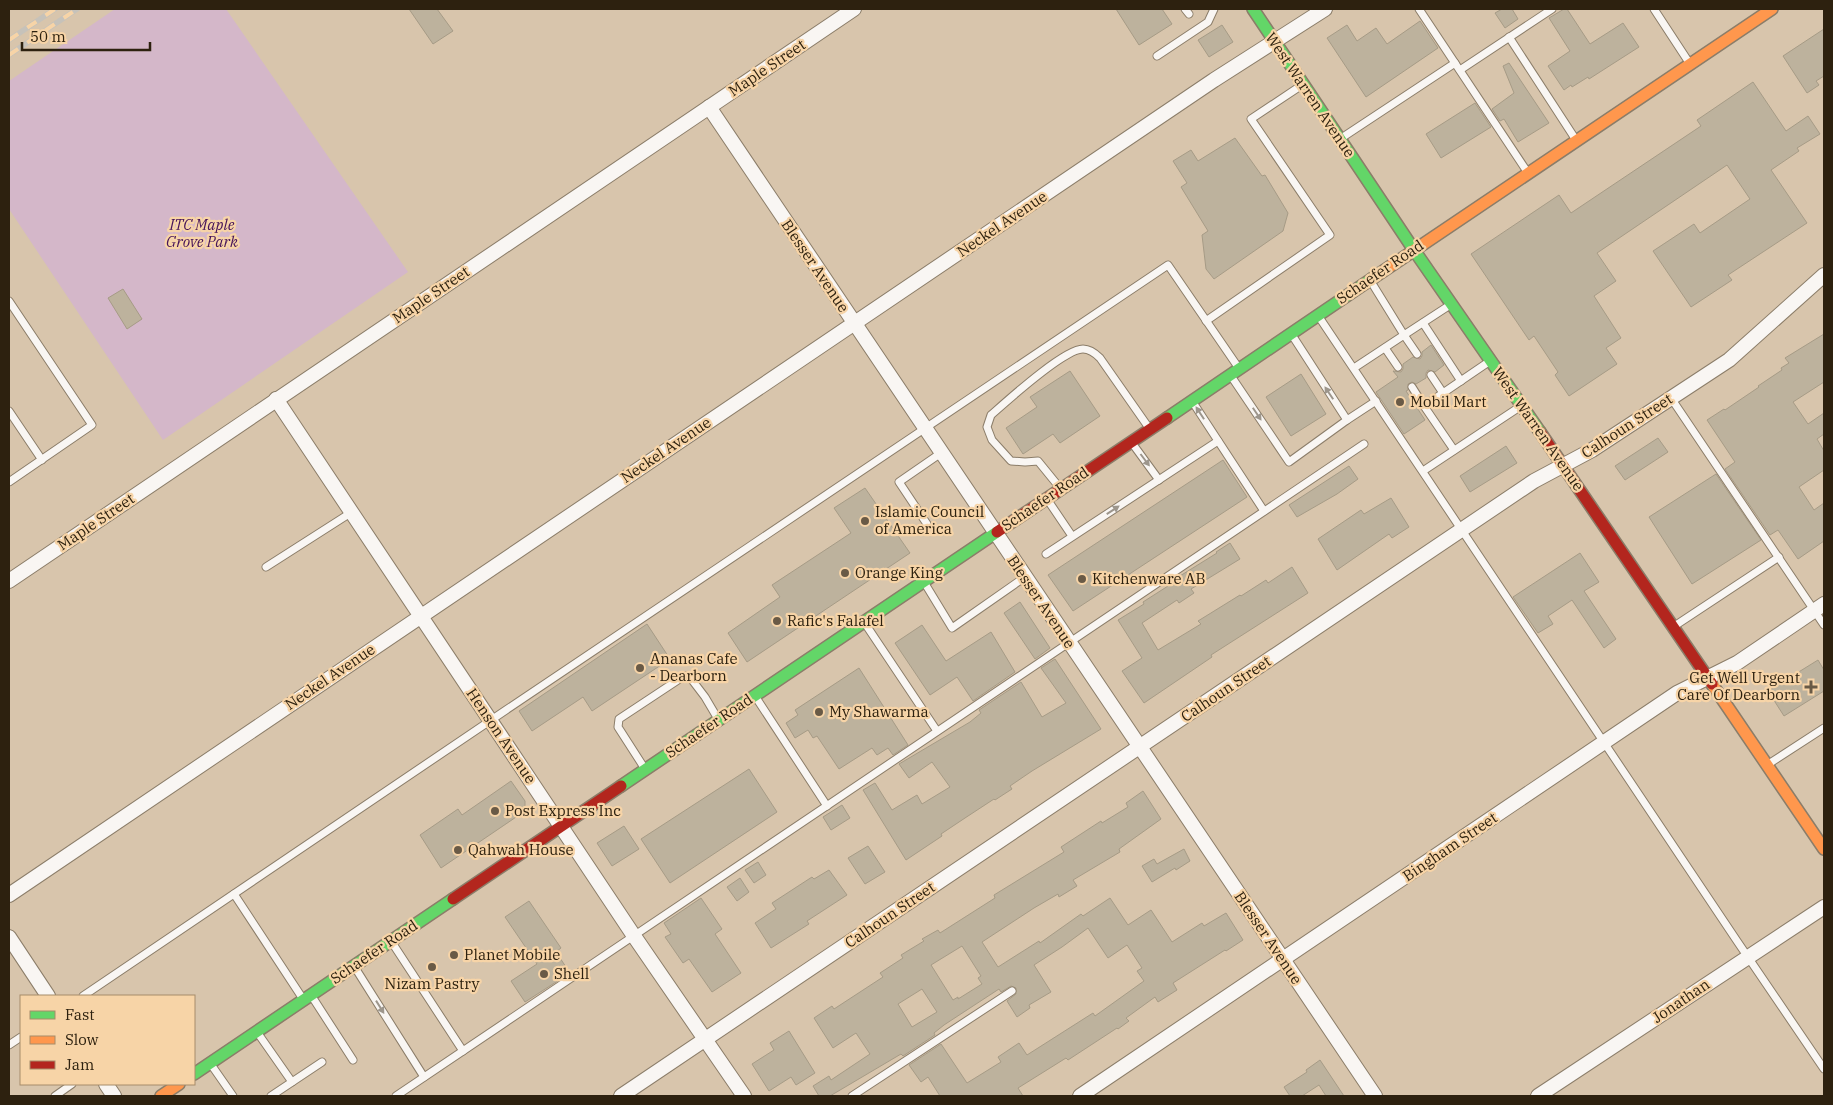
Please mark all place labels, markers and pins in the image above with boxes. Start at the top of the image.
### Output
place label: Mobil Mart [1410,392,1487,411]
marker: Mobil Mart [1394,396,1406,408]
place label: Islamic Council of America [875,502,984,538]
marker: Islamic Council of America [859,515,871,527]
place label: Orange King [855,563,943,582]
marker: Orange King [839,567,851,579]
place label: Kitchenware AB [1092,569,1205,588]
marker: Kitchenware AB [1076,573,1088,585]
place label: Rafic's Falafel [787,611,884,630]
marker: Rafic's Falafel [771,615,783,627]
place label: Ananas Cafe - Dearborn [650,649,737,685]
marker: Ananas Cafe - Dearborn [634,662,646,674]
place label: Get Well Urgent Care Of Dearborn [1677,668,1800,704]
marker: Get Well Urgent Care Of Dearborn [1804,680,1818,694]
place label: My Shawarma [829,702,929,721]
marker: My Shawarma [813,706,825,718]
place label: Post Express Inc [505,801,621,820]
marker: Post Express Inc [489,805,501,817]
place label: Qahwah House [468,840,574,859]
marker: Qahwah House [452,844,464,856]
place label: Planet Mobile [464,945,560,964]
marker: Planet Mobile [448,949,460,961]
marker: Nizam Pastry [426,961,438,973]
place label: Shell [554,964,589,983]
marker: Shell [538,968,550,980]
place label: Nizam Pastry [385,974,479,993]

